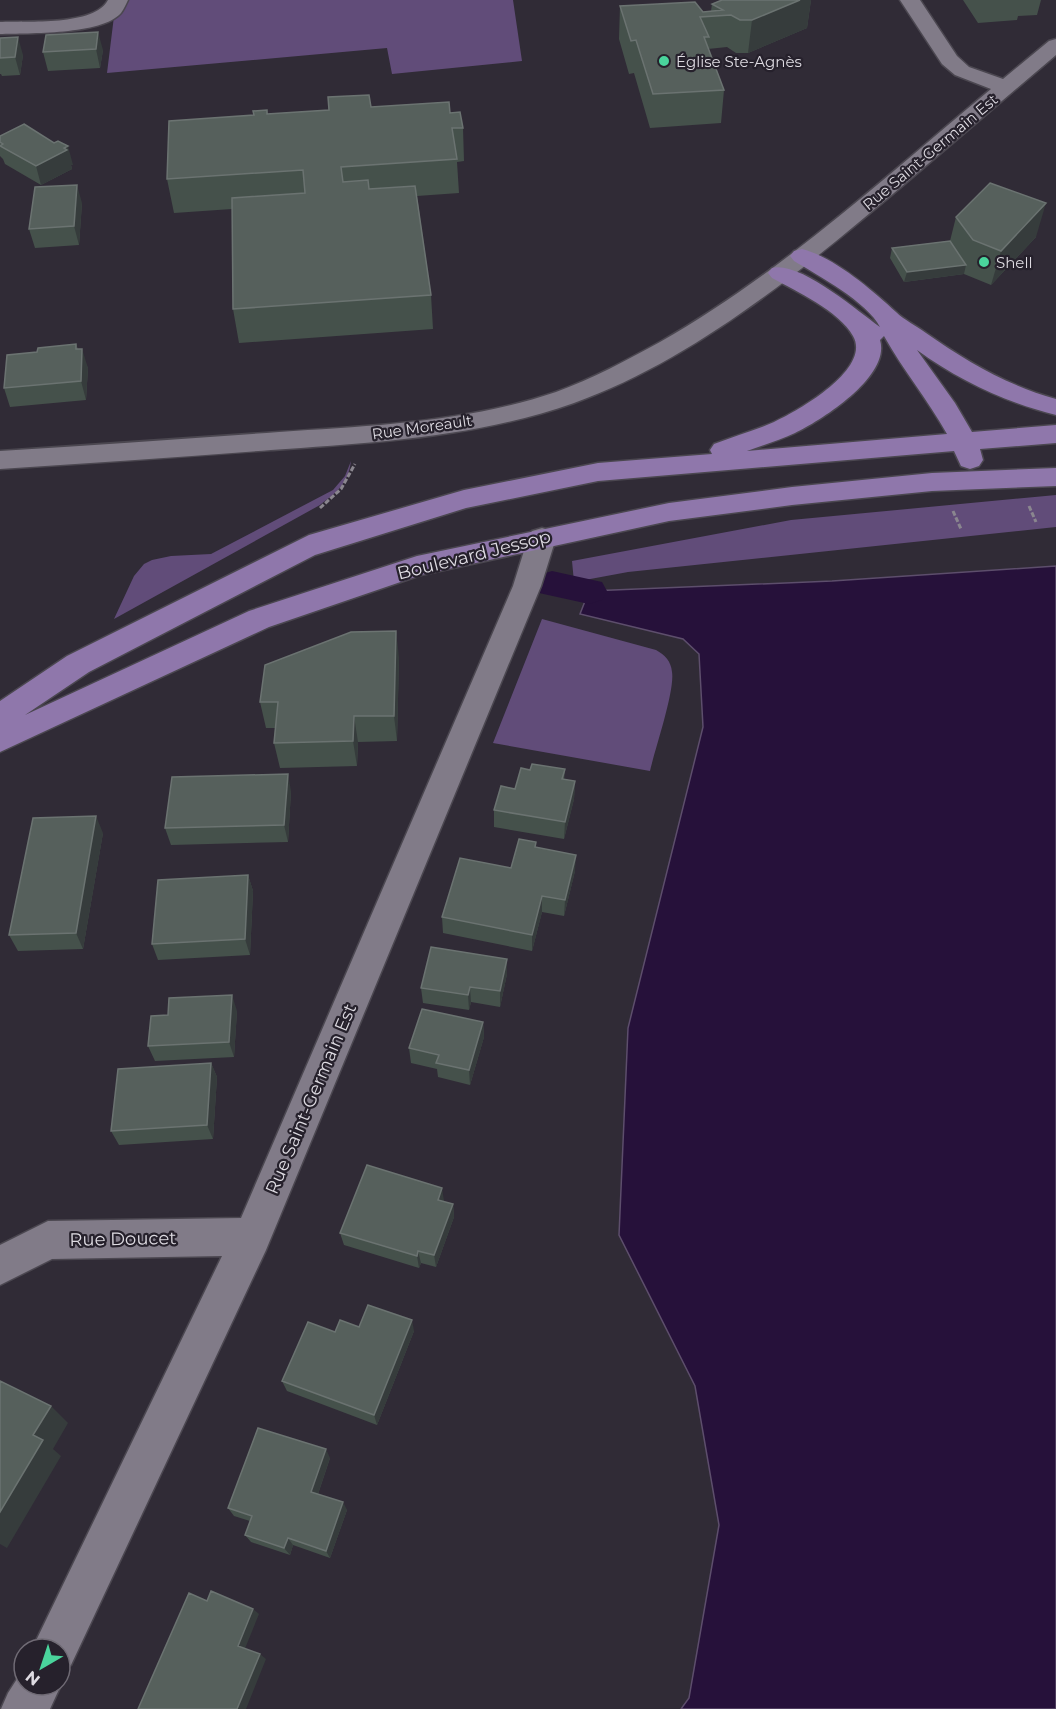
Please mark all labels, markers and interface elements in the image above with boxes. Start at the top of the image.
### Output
place label: Église Ste-Agnès [676,52,802,71]
marker: Église Ste-Agnès [657,54,671,68]
street label: Rue Saint-Germain Est [859,90,1001,214]
place label: Shell [996,253,1033,272]
marker: Shell [977,255,991,269]
street label: Rue Moreault [371,411,473,443]
street label: Boulevard Jessop [395,525,553,585]
street label: Rue Saint-Germain Est [261,1000,361,1198]
street label: Rue Doucet [69,1227,177,1251]
north arrow [12,1637,72,1697]
text: N [22,1667,44,1690]

